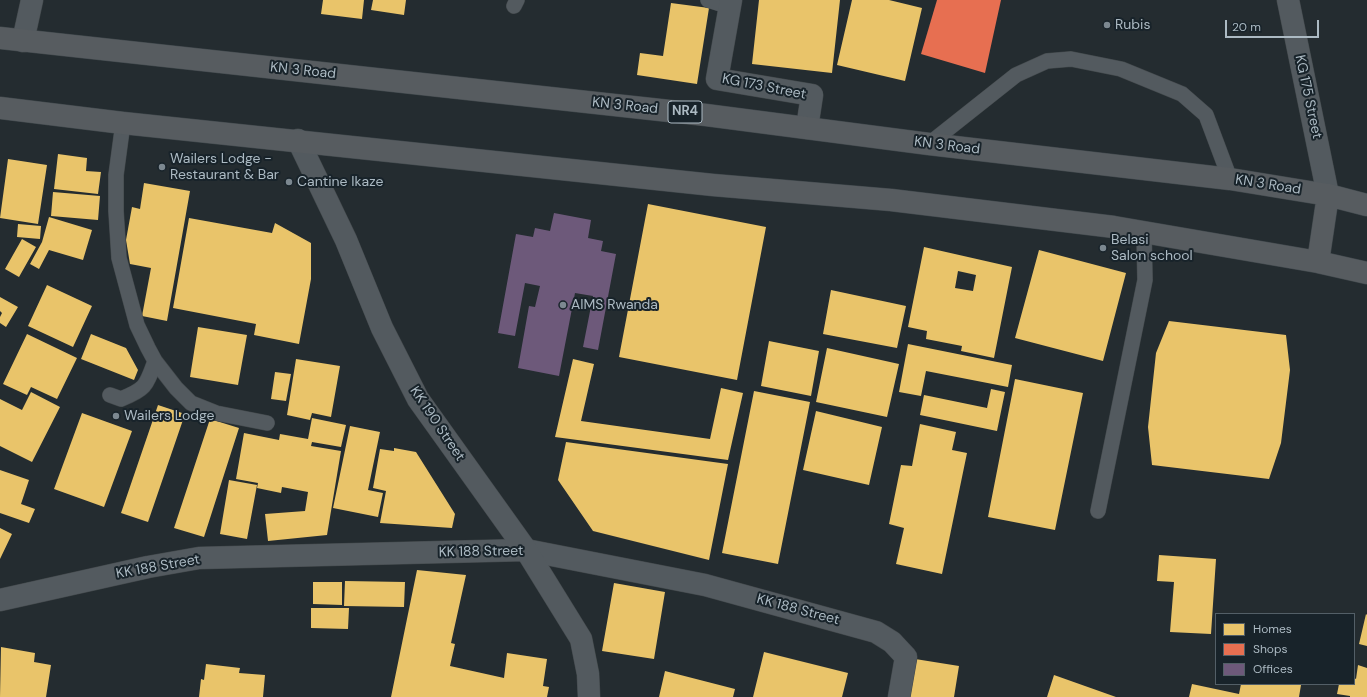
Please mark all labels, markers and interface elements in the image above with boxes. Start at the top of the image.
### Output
scale bar [1227,12,1321,38]
place label: Rubis [1115,17,1150,33]
text: 20 m [1232,19,1261,35]
marker: Rubis [1102,20,1112,30]
street label: KG 175 Street [1291,54,1325,140]
street label: KN 3 Road [269,59,337,83]
street label: KG 173 Street [721,71,807,103]
street label: KN 3 Road [591,94,659,118]
road number: NR4 [668,101,702,123]
street label: KN 3 Road [913,134,981,158]
place label: Wailers Lodge - Restaurant & Bar [170,151,279,184]
marker: Wailers Lodge - Restaurant & Bar [157,162,167,172]
street label: KN 3 Road [1234,172,1302,198]
place label: Cantine Ikaze [297,174,384,190]
marker: Cantine Ikaze [284,177,294,187]
place label: Belasi Salon school [1111,232,1193,264]
marker: Belasi Salon school [1098,243,1108,253]
place label: AIMS Rwanda [571,297,658,313]
marker: AIMS Rwanda [558,300,568,310]
street label: KK 190 Street [406,384,468,464]
place label: Wailers Lodge [124,408,214,424]
marker: Wailers Lodge [111,411,121,421]
street label: KK 188 Street [438,543,524,561]
street label: KK 188 Street [115,551,201,583]
street label: KK 188 Street [755,591,841,629]
legend [1215,613,1355,685]
text: Homes [1253,621,1292,637]
text: Shops [1253,641,1288,657]
text: Offices [1253,661,1293,677]

